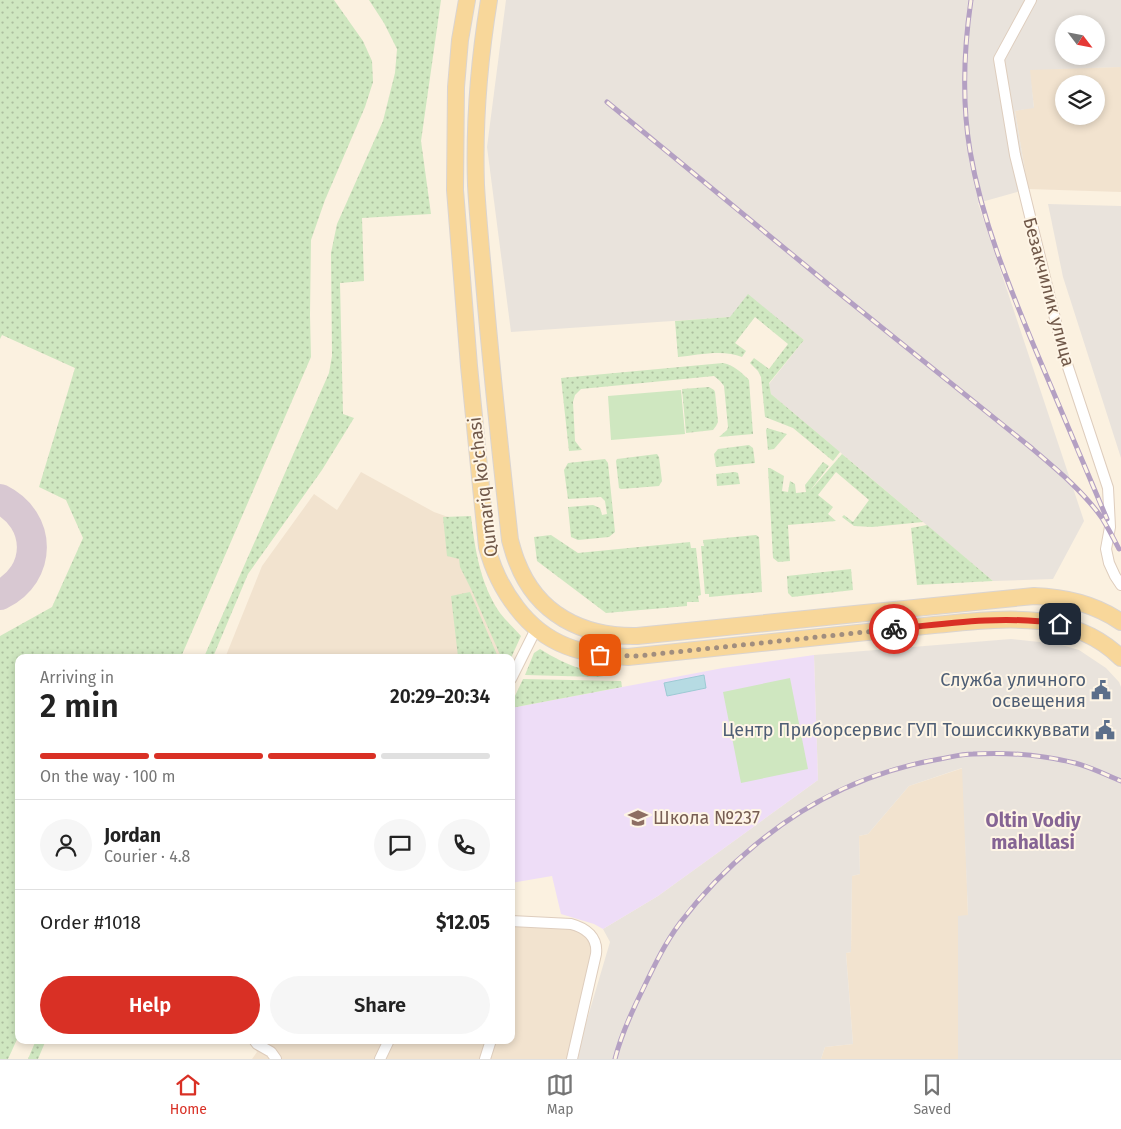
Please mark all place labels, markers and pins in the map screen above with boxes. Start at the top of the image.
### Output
pin [1039,603,1081,645]
pin [579,634,621,676]
place label: Служба уличного освещения [940,669,1086,712]
public building icon: Служба уличного освещения [1090,679,1112,701]
place label: Центр Приборсервис ГУП Тошиссиккуввати [722,719,1090,741]
public building icon: Центр Приборсервис ГУП Тошиссиккуввати [1094,719,1116,741]
school or university icon: Школа №237 [627,807,649,829]
place label: Школа №237 [653,807,760,829]

